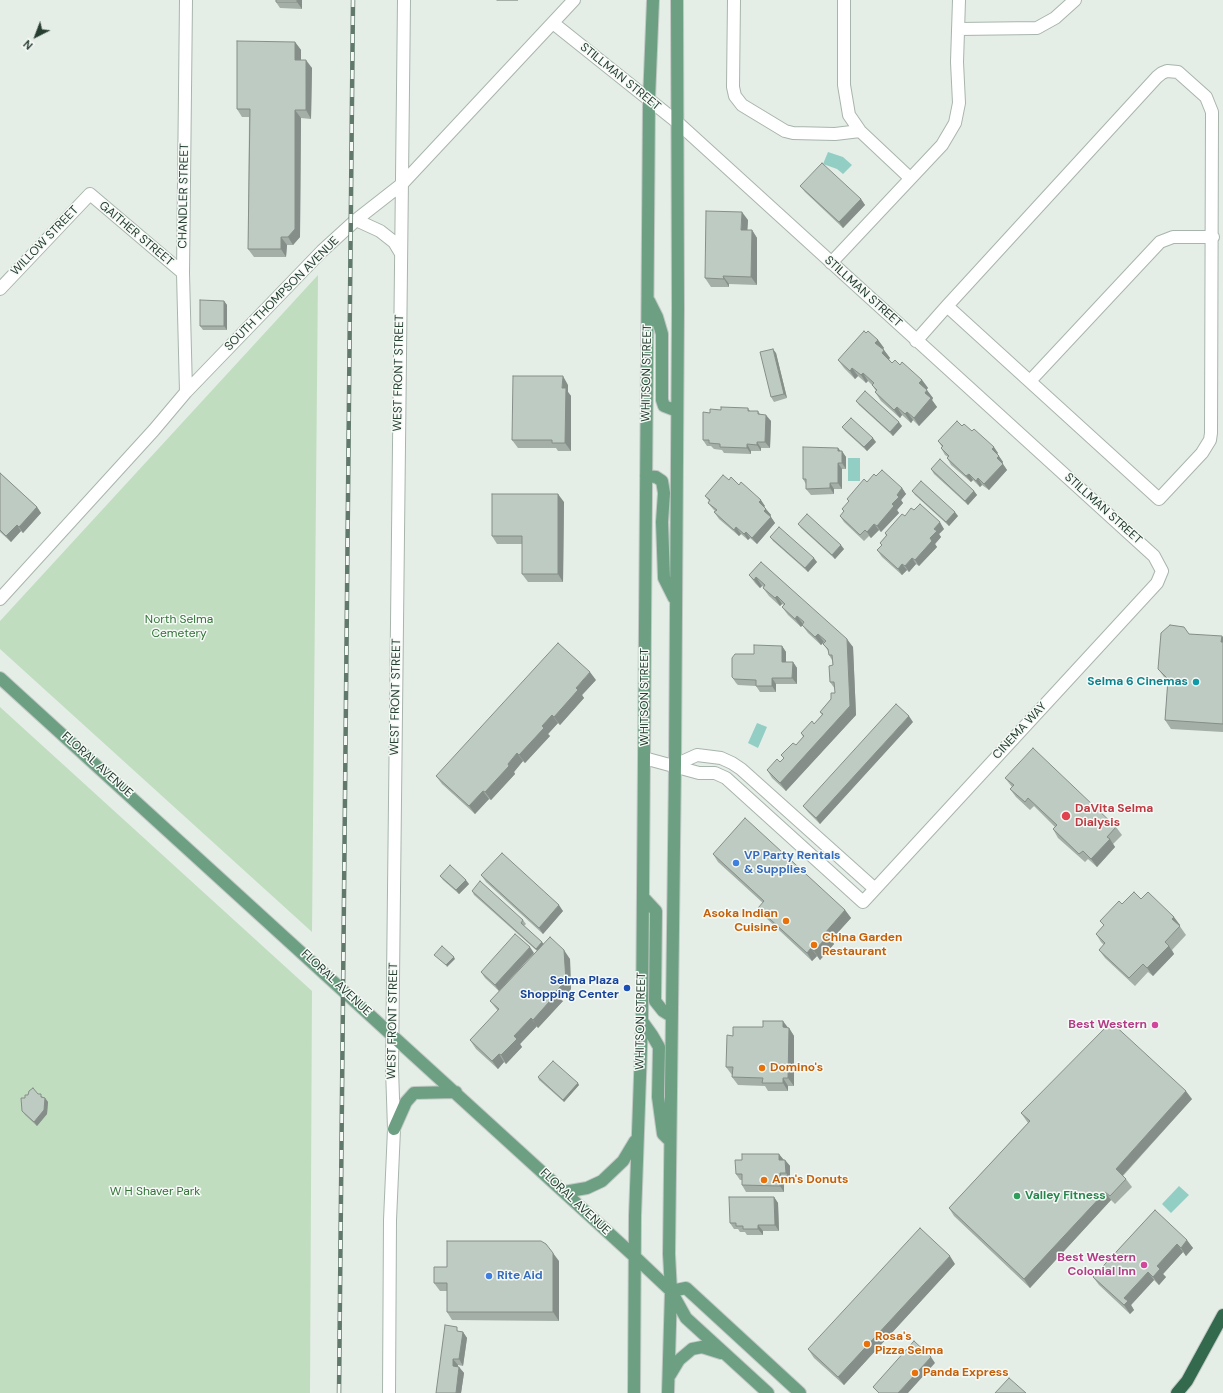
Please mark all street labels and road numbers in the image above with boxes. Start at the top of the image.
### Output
street label: STILLMAN STREET [577,40,663,114]
street label: CHANDLER STREET [176,143,192,249]
street label: GAITHER STREET [96,199,176,269]
street label: WILLOW STREET [8,203,82,279]
street label: SOUTH THOMPSON AVENUE [222,234,342,354]
street label: STILLMAN STREET [821,253,905,331]
street label: WEST FRONT STREET [391,314,407,432]
street label: WHITSON STREET [639,324,655,422]
street label: STILLMAN STREET [1061,470,1145,548]
street label: WEST FRONT STREET [388,638,404,756]
street label: WHITSON STREET [638,648,652,746]
street label: CINEMA WAY [990,700,1050,762]
street label: FLORAL AVENUE [59,729,135,801]
street label: FLORAL AVENUE [298,947,374,1019]
street label: WEST FRONT STREET [385,962,401,1080]
street label: WHITSON STREET [633,972,649,1070]
street label: FLORAL AVENUE [537,1166,613,1238]

